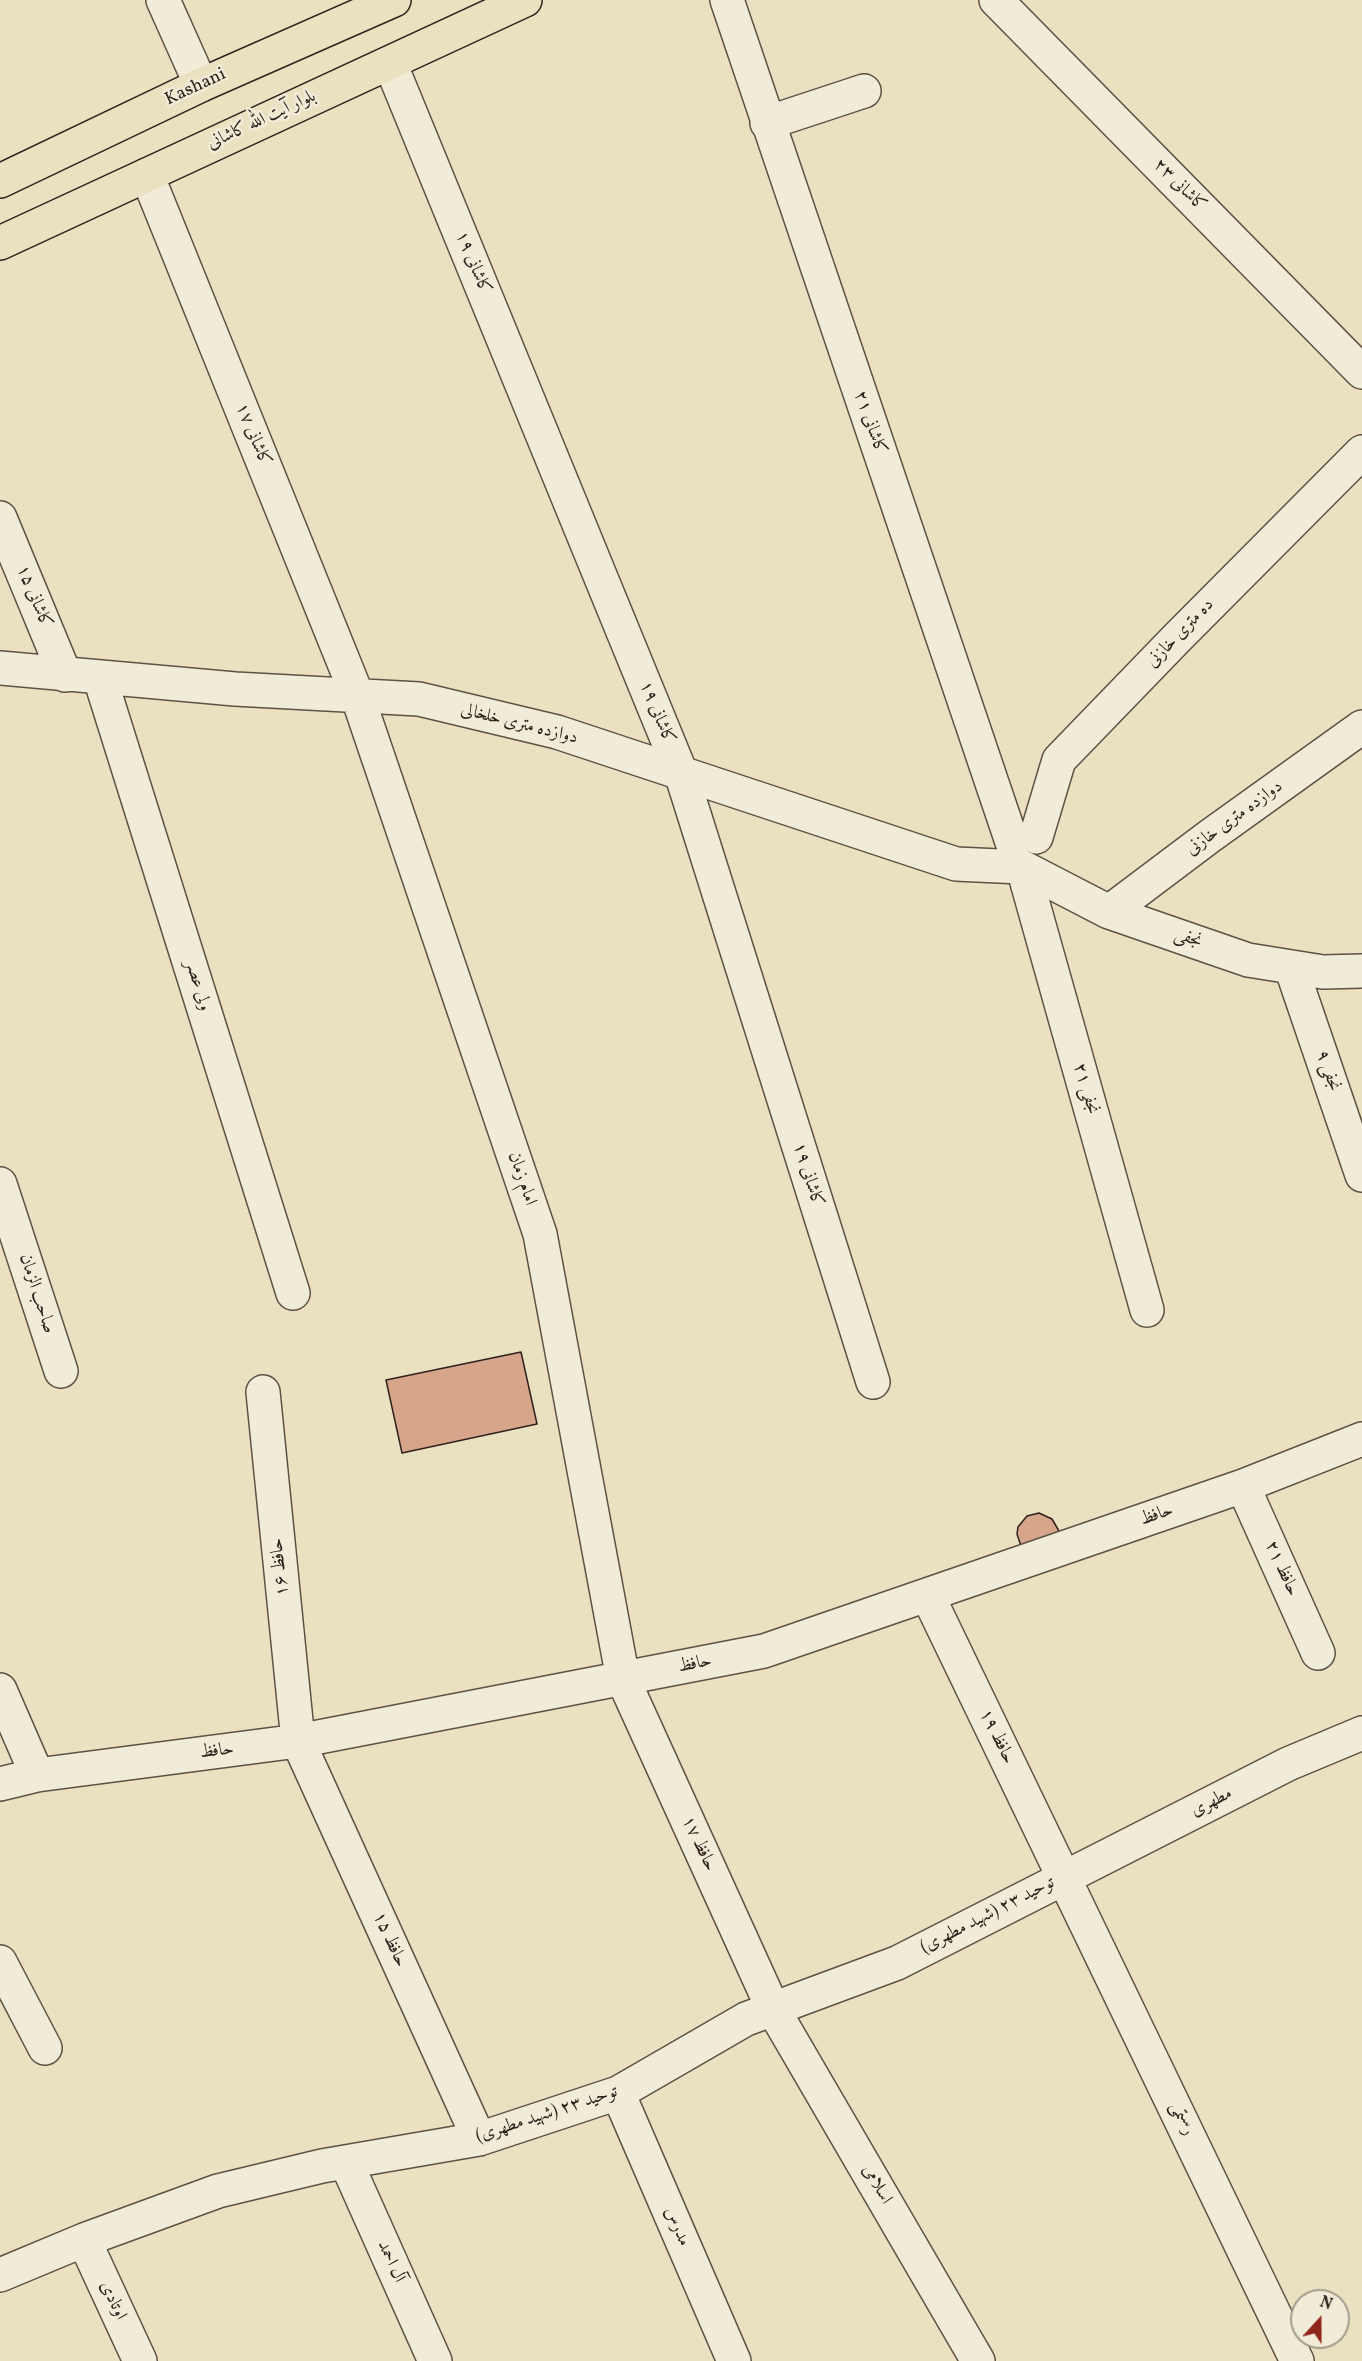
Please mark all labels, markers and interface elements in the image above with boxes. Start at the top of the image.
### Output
street label: Kashani [162,65,230,111]
street label: بلوار آیت الله کاشانی [204,86,320,156]
street label: کاشانی ۲۳ [1148,155,1210,217]
street label: کاشانی ۱۹ [450,228,494,298]
street label: کاشانی ۲۱ [848,388,890,458]
street label: کاشانی ۱۷ [230,400,274,470]
street label: کاشانی ۱۵ [11,562,55,632]
street label: ده متری خازنی [1143,595,1219,673]
street label: کاشانی ۱۹ [634,678,678,748]
street label: دوازده متری خلخالی [458,700,580,750]
street label: دوازده متری خازنی [1182,777,1288,861]
street label: نجفی [1171,924,1205,954]
street label: ولی عصر [179,958,215,1014]
street label: نجفی ۹ [1310,1048,1344,1094]
street label: نجفی ۲۱ [1067,1061,1103,1117]
street label: کاشانی ۱۹ [787,1140,827,1210]
street label: امام زمان [502,1149,540,1209]
street label: صاحب الزمان [13,1251,59,1337]
street label: حافظ [1137,1500,1177,1532]
street label: حافظ ۱۶ [267,1537,295,1597]
street label: حافظ ۲۱ [1259,1538,1303,1600]
street label: حافظ [676,1651,714,1679]
street label: حافظ ۱۹ [973,1706,1019,1768]
street label: حافظ [199,1739,235,1765]
street label: مطهری [1188,1783,1236,1823]
street label: حافظ ۱۷ [676,1813,720,1875]
street label: توحید ۲۳ (شهید مطهری) [917,1873,1059,1959]
street label: حافظ ۱۵ [367,1909,411,1971]
street label: توحید ۲۳ (شهید مطهری) [473,2082,621,2148]
street label: رستمی [1164,2099,1198,2139]
street label: اسلامی [856,2161,896,2209]
street label: مدرس [658,2204,694,2250]
street label: آل احمد [371,2238,409,2286]
street label: اوتادی [94,2278,130,2324]
north arrow [1290,2289,1350,2349]
text: N [1316,2292,1335,2316]

